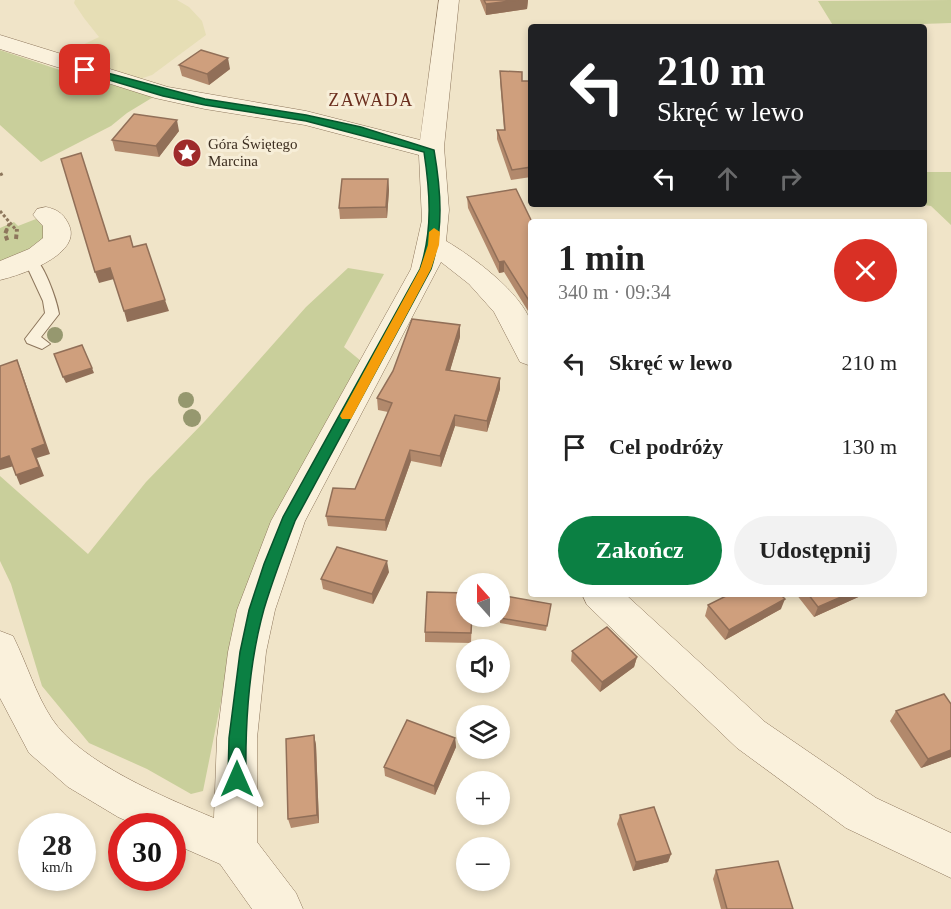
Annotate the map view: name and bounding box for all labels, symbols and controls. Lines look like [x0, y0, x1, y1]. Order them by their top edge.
pin [59, 44, 110, 95]
icon: left [558, 48, 636, 126]
text: 210 m [657, 48, 766, 94]
icon: arrive [68, 53, 101, 86]
district label: ZAWADA [328, 90, 414, 110]
text: Skręć w lewo [657, 97, 804, 127]
place label: Góra Świętego Marcina [208, 136, 298, 169]
place icon: Góra Świętego Marcina [171, 137, 203, 169]
icon: left [648, 162, 681, 195]
icon: ahead [711, 162, 744, 195]
icon: right [774, 162, 807, 195]
text: 1 min [558, 238, 645, 278]
button: close [834, 239, 897, 302]
text: 340 m · 09:34 [558, 281, 671, 303]
icon: left [558, 347, 591, 380]
text: Skręć w lewo [609, 350, 732, 375]
text: 210 m [841, 350, 897, 375]
icon: arrive [558, 431, 591, 464]
text: Cel podróży [609, 434, 723, 459]
text: 130 m [841, 434, 897, 459]
button: Zakończ [558, 516, 722, 585]
button: Udostępnij [734, 516, 897, 585]
north arrow [456, 573, 510, 627]
map controls [456, 573, 510, 891]
button: sound [456, 639, 510, 693]
button: layers [456, 705, 510, 759]
position arrow [205, 747, 269, 811]
button: + [456, 771, 510, 825]
speed limit sign: 30 [108, 813, 186, 891]
text: 28 [42, 828, 72, 861]
button: − [456, 837, 510, 891]
text: km/h [42, 859, 72, 875]

